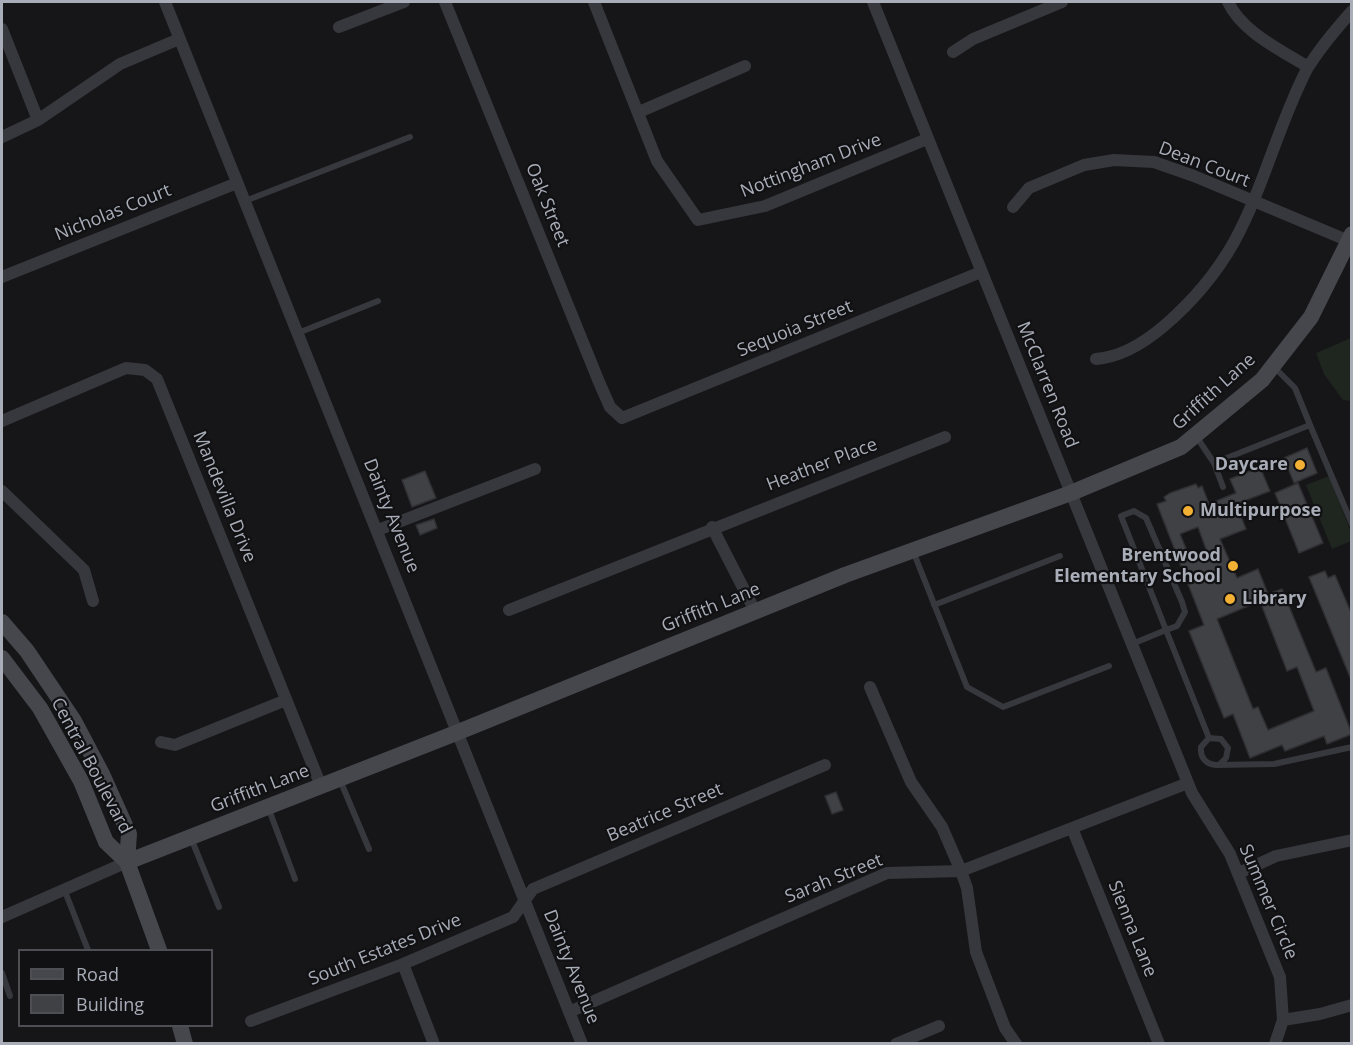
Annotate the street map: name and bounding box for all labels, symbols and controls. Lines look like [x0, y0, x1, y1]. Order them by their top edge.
street label: Nottingham Drive [738, 129, 884, 203]
street label: Dean Court [1155, 138, 1253, 192]
street label: Oak Street [520, 160, 574, 250]
street label: Nicholas Court [52, 180, 174, 246]
street label: Sequoia Street [734, 296, 856, 362]
street label: McClarren Road [1012, 319, 1082, 451]
street label: Griffith Lane [1168, 349, 1260, 435]
street label: Mandevilla Drive [188, 428, 260, 566]
street label: Heather Place [763, 434, 881, 496]
place label: Daycare [1215, 454, 1288, 476]
street label: Dainty Avenue [358, 456, 424, 576]
marker: Daycare [1293, 458, 1307, 472]
place label: Multipurpose [1200, 500, 1321, 522]
marker: Multipurpose [1181, 504, 1195, 518]
place label: Brentwood Elementary School [1054, 545, 1221, 588]
marker: Brentwood Elementary School [1226, 559, 1240, 573]
street label: Griffith Lane [659, 578, 763, 638]
place label: Library [1242, 588, 1307, 610]
marker: Library [1223, 592, 1237, 606]
street label: Central Boulevard [46, 694, 136, 838]
street label: Griffith Lane [207, 760, 313, 818]
street label: Beatrice Street [604, 779, 726, 847]
street label: Summer Circle [1234, 841, 1302, 963]
street label: Sarah Street [782, 850, 886, 908]
street label: Sienna Lane [1103, 878, 1161, 980]
street label: Dainty Avenue [538, 907, 604, 1027]
street label: South Estates Drive [306, 910, 464, 990]
legend [18, 949, 213, 1027]
text: Road [76, 962, 119, 986]
text: Building [76, 992, 144, 1016]

